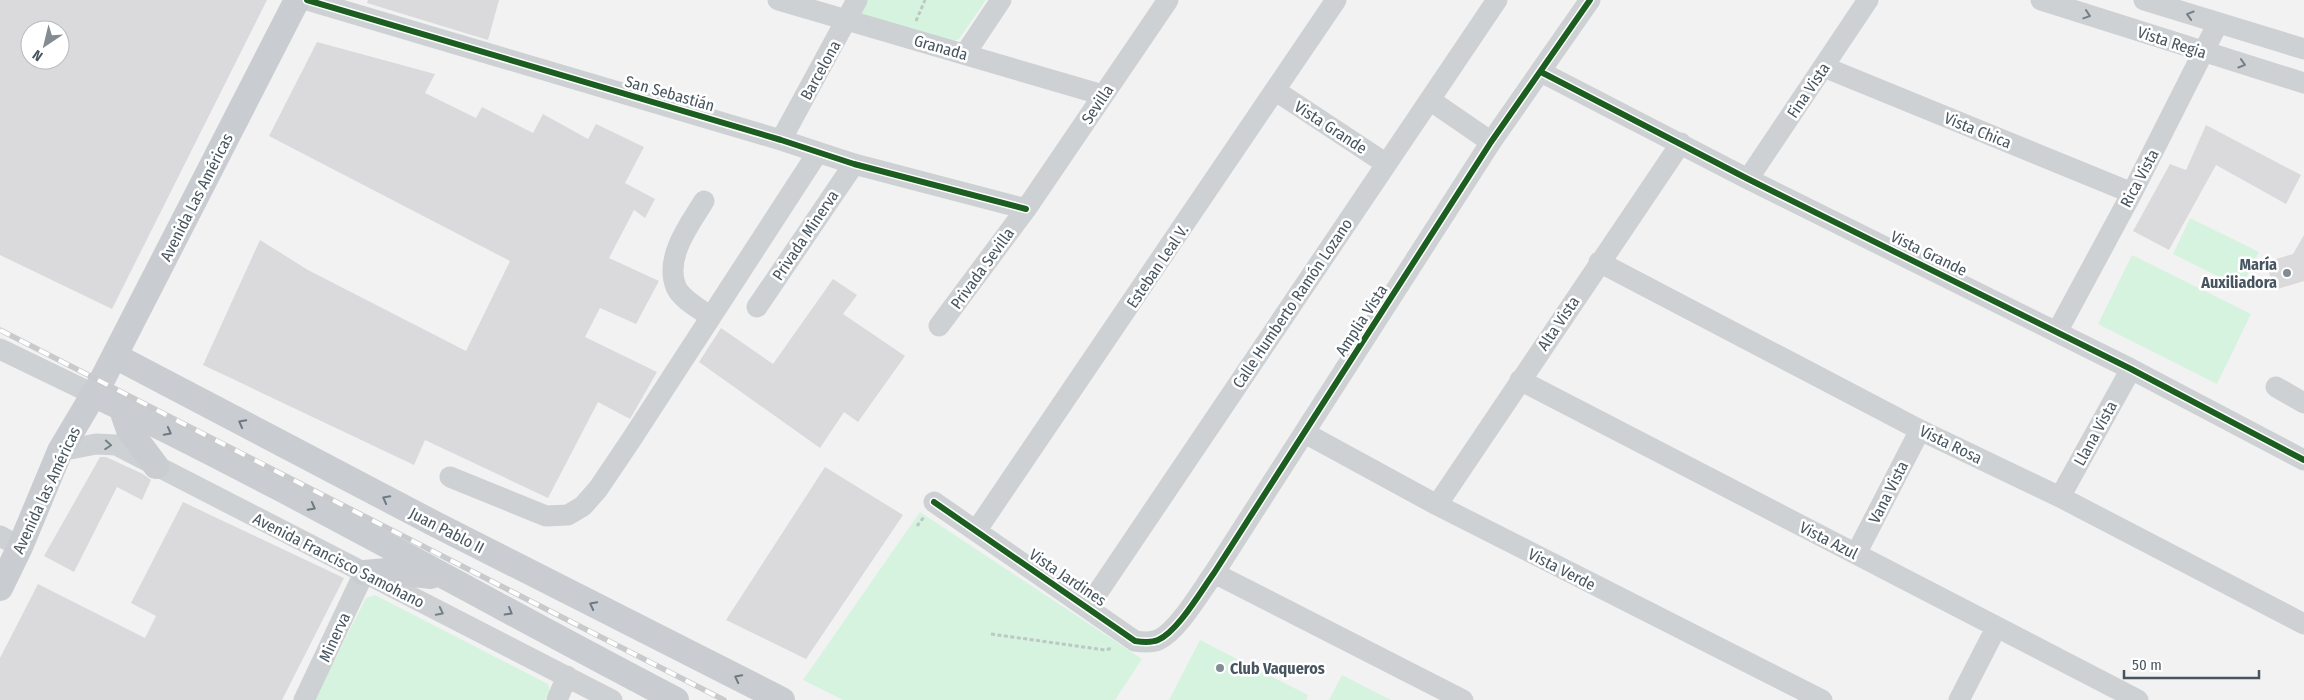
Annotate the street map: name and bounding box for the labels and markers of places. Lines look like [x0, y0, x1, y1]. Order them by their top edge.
place label: María Auxiliadora [2200, 255, 2277, 292]
marker: María Auxiliadora [2281, 267, 2293, 279]
place label: Club Vaqueros [1230, 659, 1325, 678]
marker: Club Vaqueros [1214, 662, 1226, 674]

